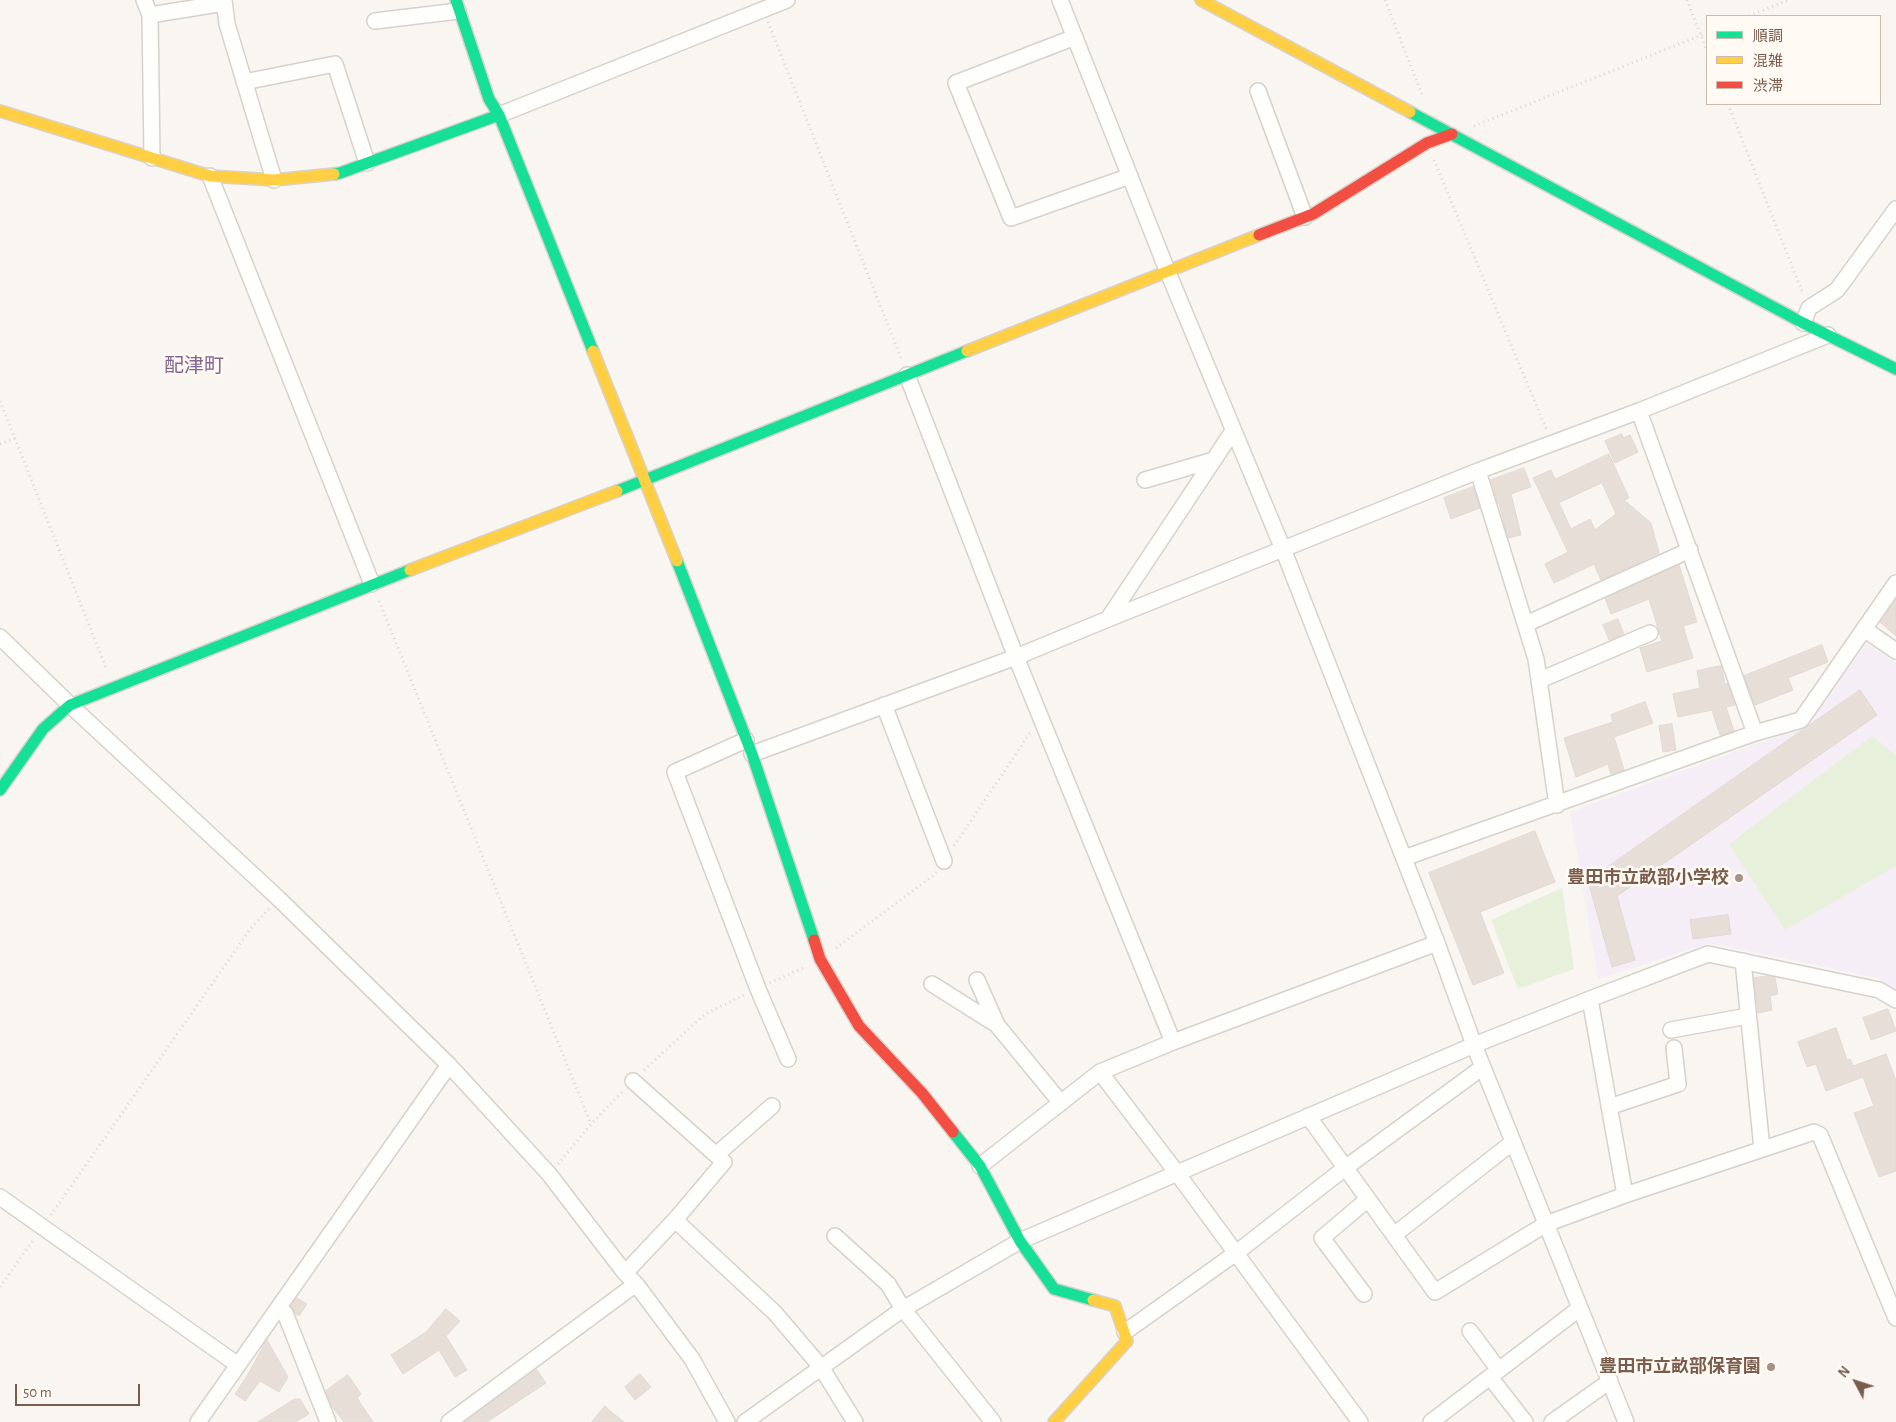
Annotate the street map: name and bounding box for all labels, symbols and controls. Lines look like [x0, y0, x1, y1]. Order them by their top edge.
legend [1706, 15, 1881, 105]
text: 順調 [1753, 29, 1783, 44]
text: 混雑 [1753, 54, 1783, 69]
text: 渋滞 [1753, 79, 1783, 94]
district label: 配津町 [164, 354, 224, 378]
place label: 豊田市立畝部小学校 [1567, 867, 1729, 889]
marker: 豊田市立畝部小学校 [1733, 872, 1745, 884]
place label: 豊田市立畝部保育園 [1599, 1356, 1761, 1378]
north arrow [1831, 1357, 1881, 1407]
marker: 豊田市立畝部保育園 [1765, 1361, 1777, 1373]
text: N [1836, 1364, 1853, 1381]
scale bar [18, 1374, 142, 1406]
text: 50 m [23, 1385, 52, 1400]

